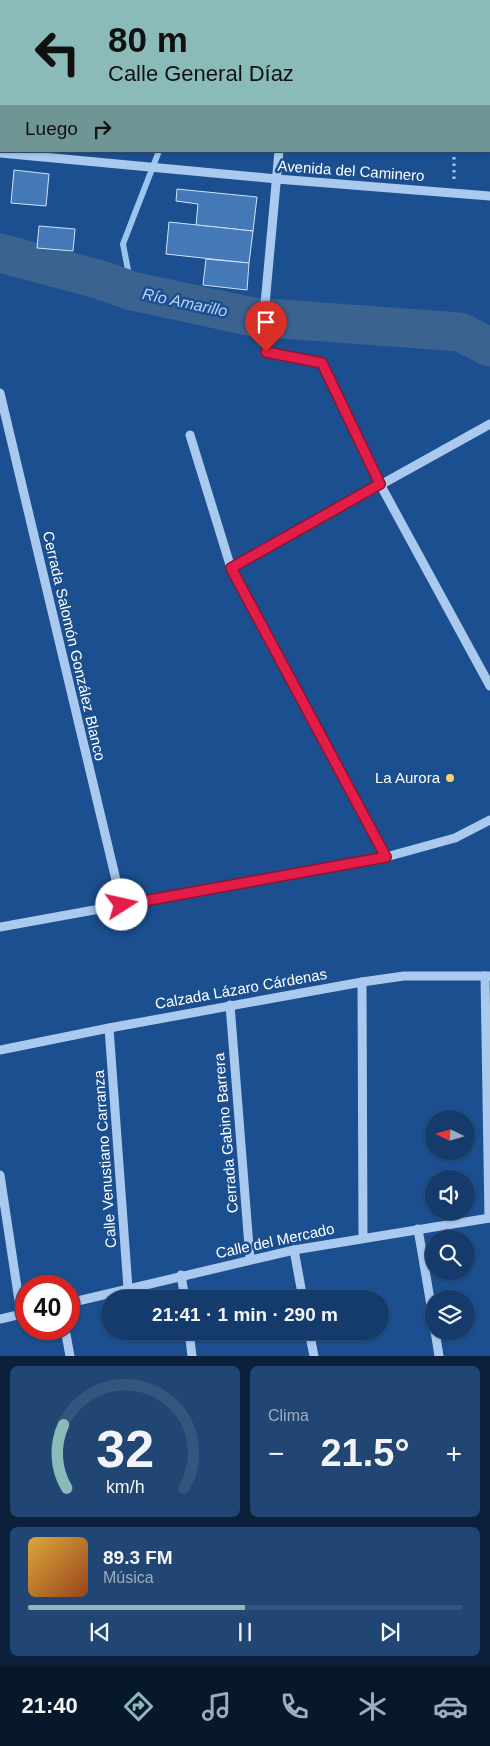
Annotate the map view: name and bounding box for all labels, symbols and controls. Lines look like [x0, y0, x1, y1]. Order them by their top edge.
icon: left [25, 20, 90, 85]
text: 80 m [108, 20, 188, 59]
text: Calle General Díaz [108, 61, 294, 86]
icon: right [88, 115, 116, 143]
text: Luego [25, 118, 78, 139]
street label: Avenida del Caminero [277, 157, 425, 184]
water label: Río Amarillo [141, 285, 229, 320]
pin [245, 301, 287, 352]
icon: arrive [252, 308, 280, 336]
street label: Cerrada Salomón González Blanco [40, 529, 109, 762]
place label: La Aurora [375, 769, 441, 786]
marker: La Aurora [444, 772, 456, 784]
position arrow [95, 878, 147, 930]
street label: Calzada Lázaro Cárdenas [154, 965, 328, 1012]
street label: Cerrada Gabino Barrera [210, 1052, 241, 1214]
street label: Calle Venustiano Carranza [90, 1069, 119, 1249]
north arrow [425, 1110, 475, 1160]
map controls [425, 1110, 475, 1340]
button: sound [425, 1170, 475, 1220]
street label: Calle del Mercado [214, 1220, 336, 1261]
button: search [425, 1230, 475, 1280]
speed limit sign: 40 [15, 1275, 80, 1340]
button: layers [425, 1290, 475, 1340]
text: 21:41 · 1 min · 290 m [152, 1304, 338, 1325]
text: Clima [268, 1407, 309, 1424]
text: 32 [96, 1420, 154, 1478]
text: 21.5° [320, 1432, 410, 1474]
text: − [268, 1438, 284, 1469]
text: + [446, 1438, 462, 1469]
text: km/h [106, 1477, 144, 1497]
text: 89.3 FM [103, 1547, 173, 1568]
text: Música [103, 1569, 154, 1586]
icon: previous [86, 1618, 114, 1646]
icon: pause [231, 1618, 259, 1646]
icon: next [376, 1618, 404, 1646]
icon: directions [121, 1689, 156, 1724]
icon: music [199, 1689, 234, 1724]
icon: phone [277, 1689, 312, 1724]
icon: climate [355, 1689, 390, 1724]
icon: car [433, 1689, 468, 1724]
text: 21:40 [22, 1693, 78, 1718]

